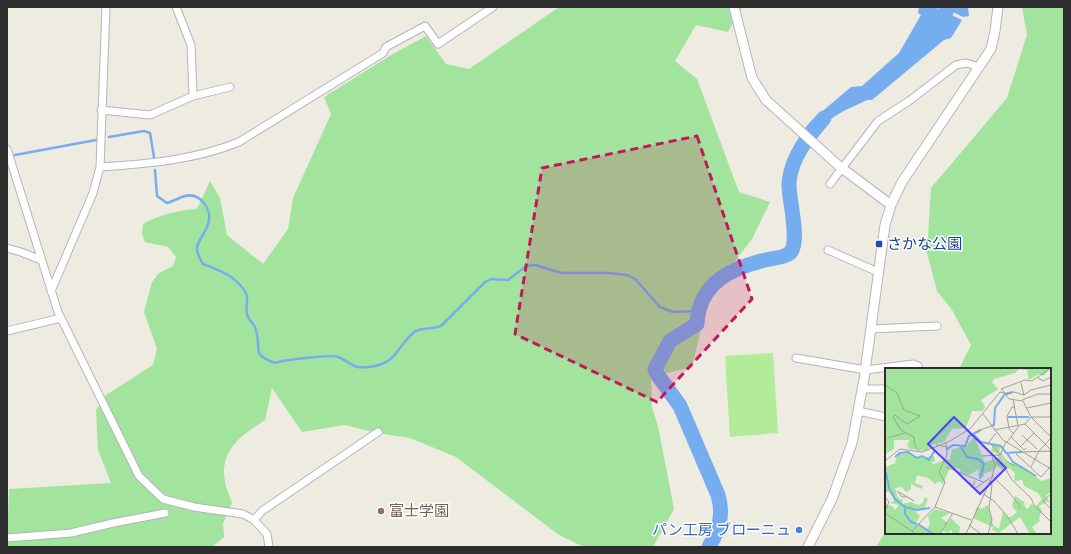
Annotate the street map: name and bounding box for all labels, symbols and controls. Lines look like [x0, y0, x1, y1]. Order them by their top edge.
place label: さかな公園 [887, 234, 962, 253]
marker: さかな公園 [874, 239, 884, 249]
inset map [885, 368, 1051, 534]
place label: 富士学園 [389, 501, 449, 520]
marker: 富士学園 [376, 506, 386, 516]
place label: パン工房 ブローニュ [652, 520, 791, 539]
marker: パン工房 ブローニュ [794, 525, 804, 535]

